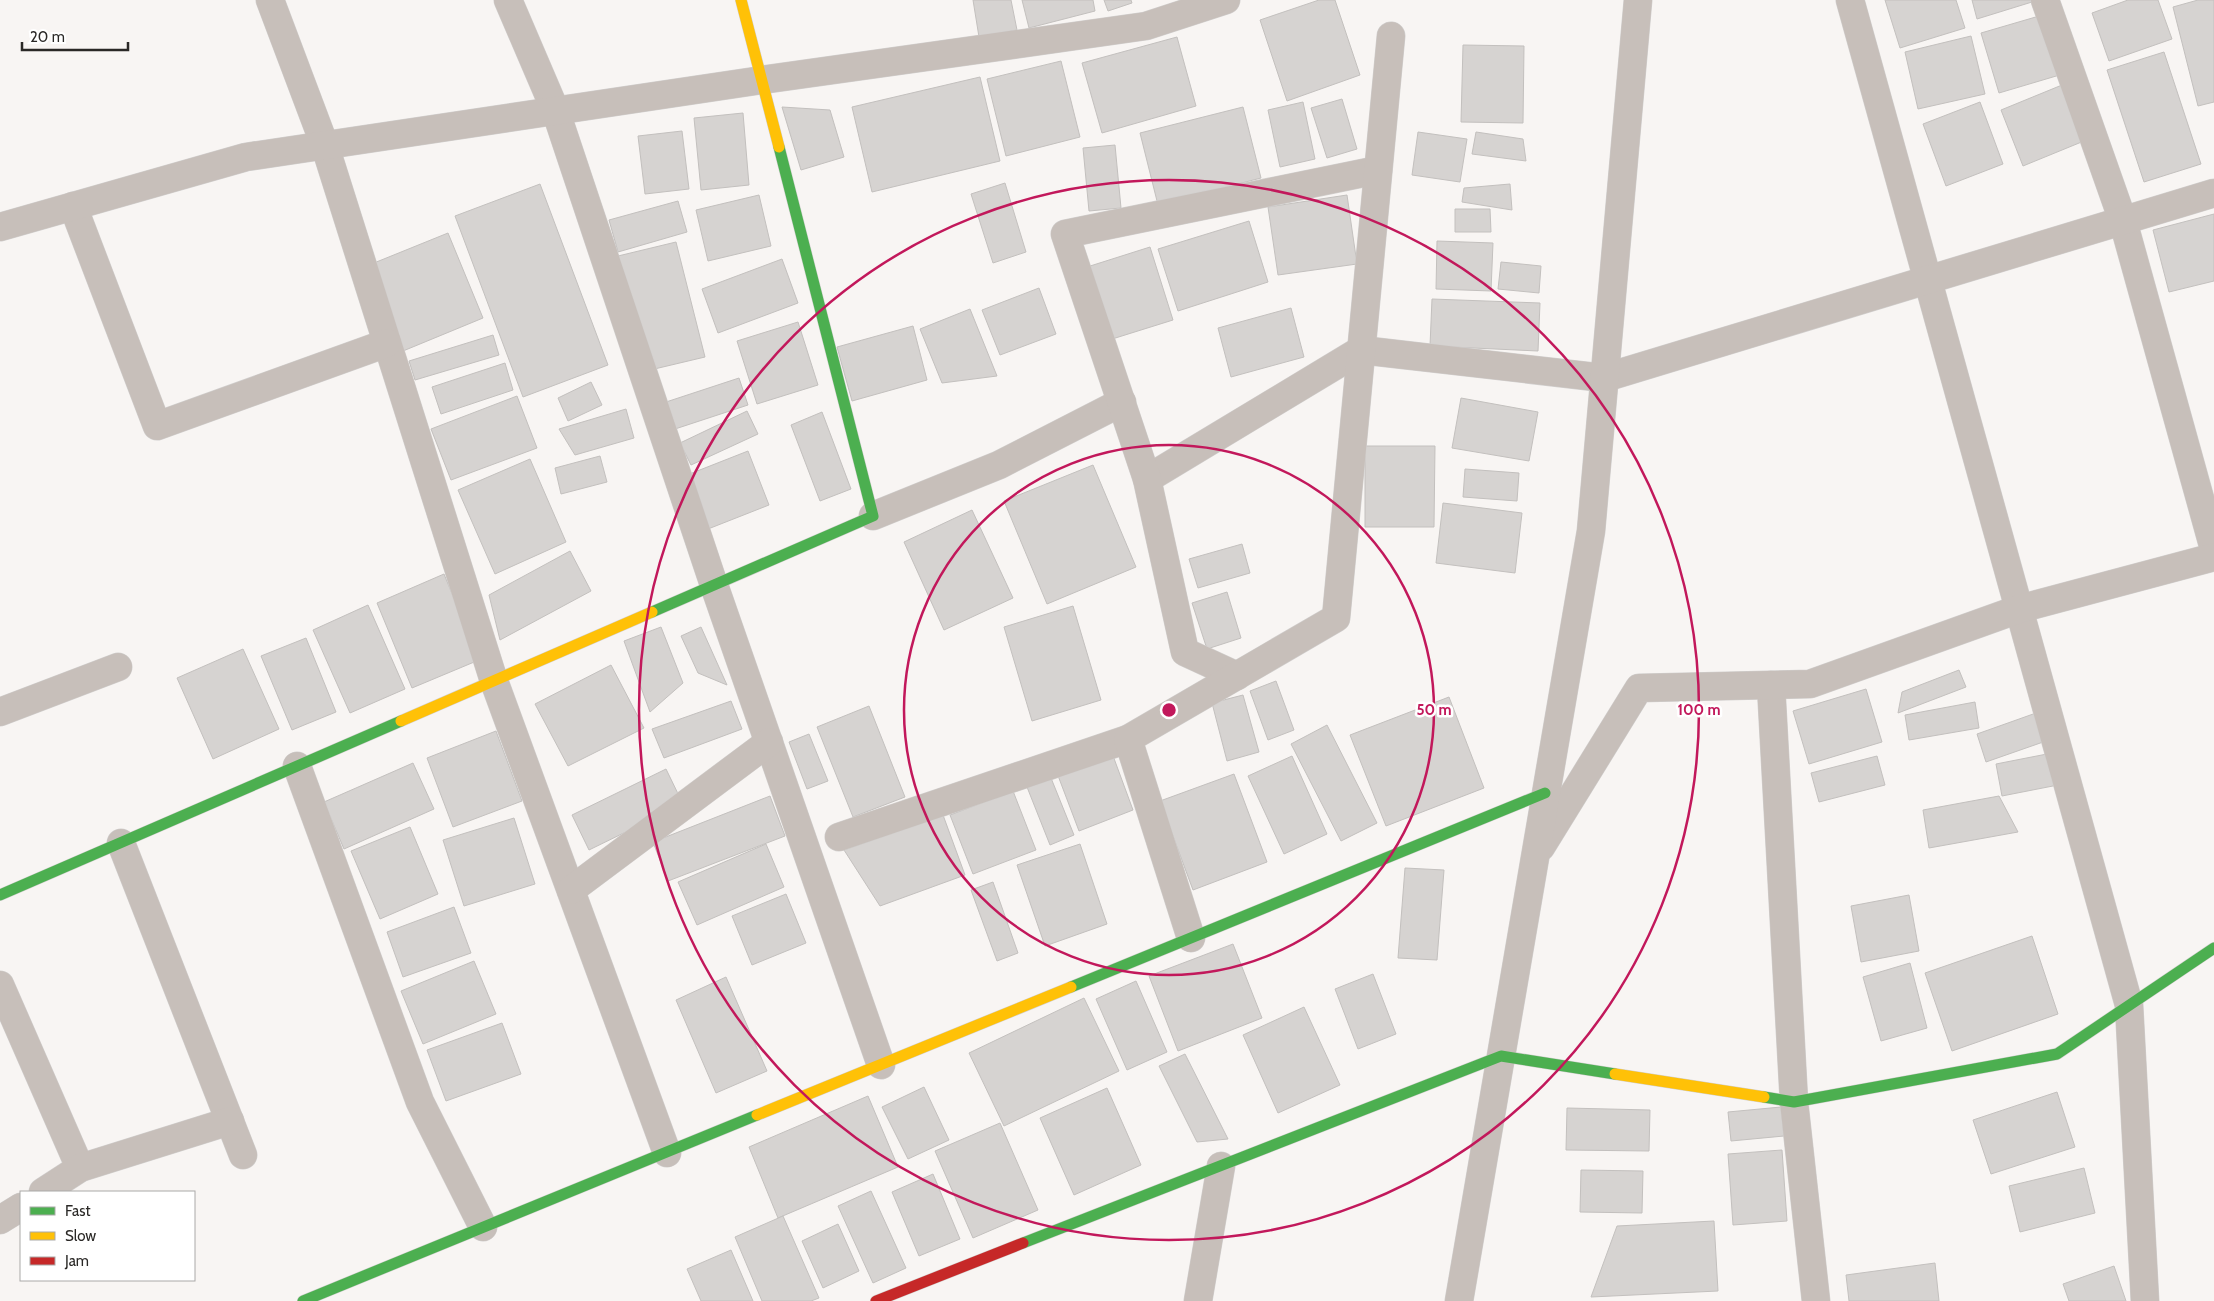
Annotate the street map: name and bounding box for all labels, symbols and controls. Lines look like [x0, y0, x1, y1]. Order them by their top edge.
scale bar [22, 20, 129, 52]
text: 20 m [30, 28, 65, 46]
centre of rings [1160, 701, 1178, 719]
text: 50 m [1416, 701, 1452, 719]
text: 100 m [1677, 701, 1721, 719]
legend [20, 1191, 195, 1281]
text: Fast [65, 1202, 90, 1220]
text: Slow [65, 1227, 96, 1245]
text: Jam [64, 1252, 89, 1270]

